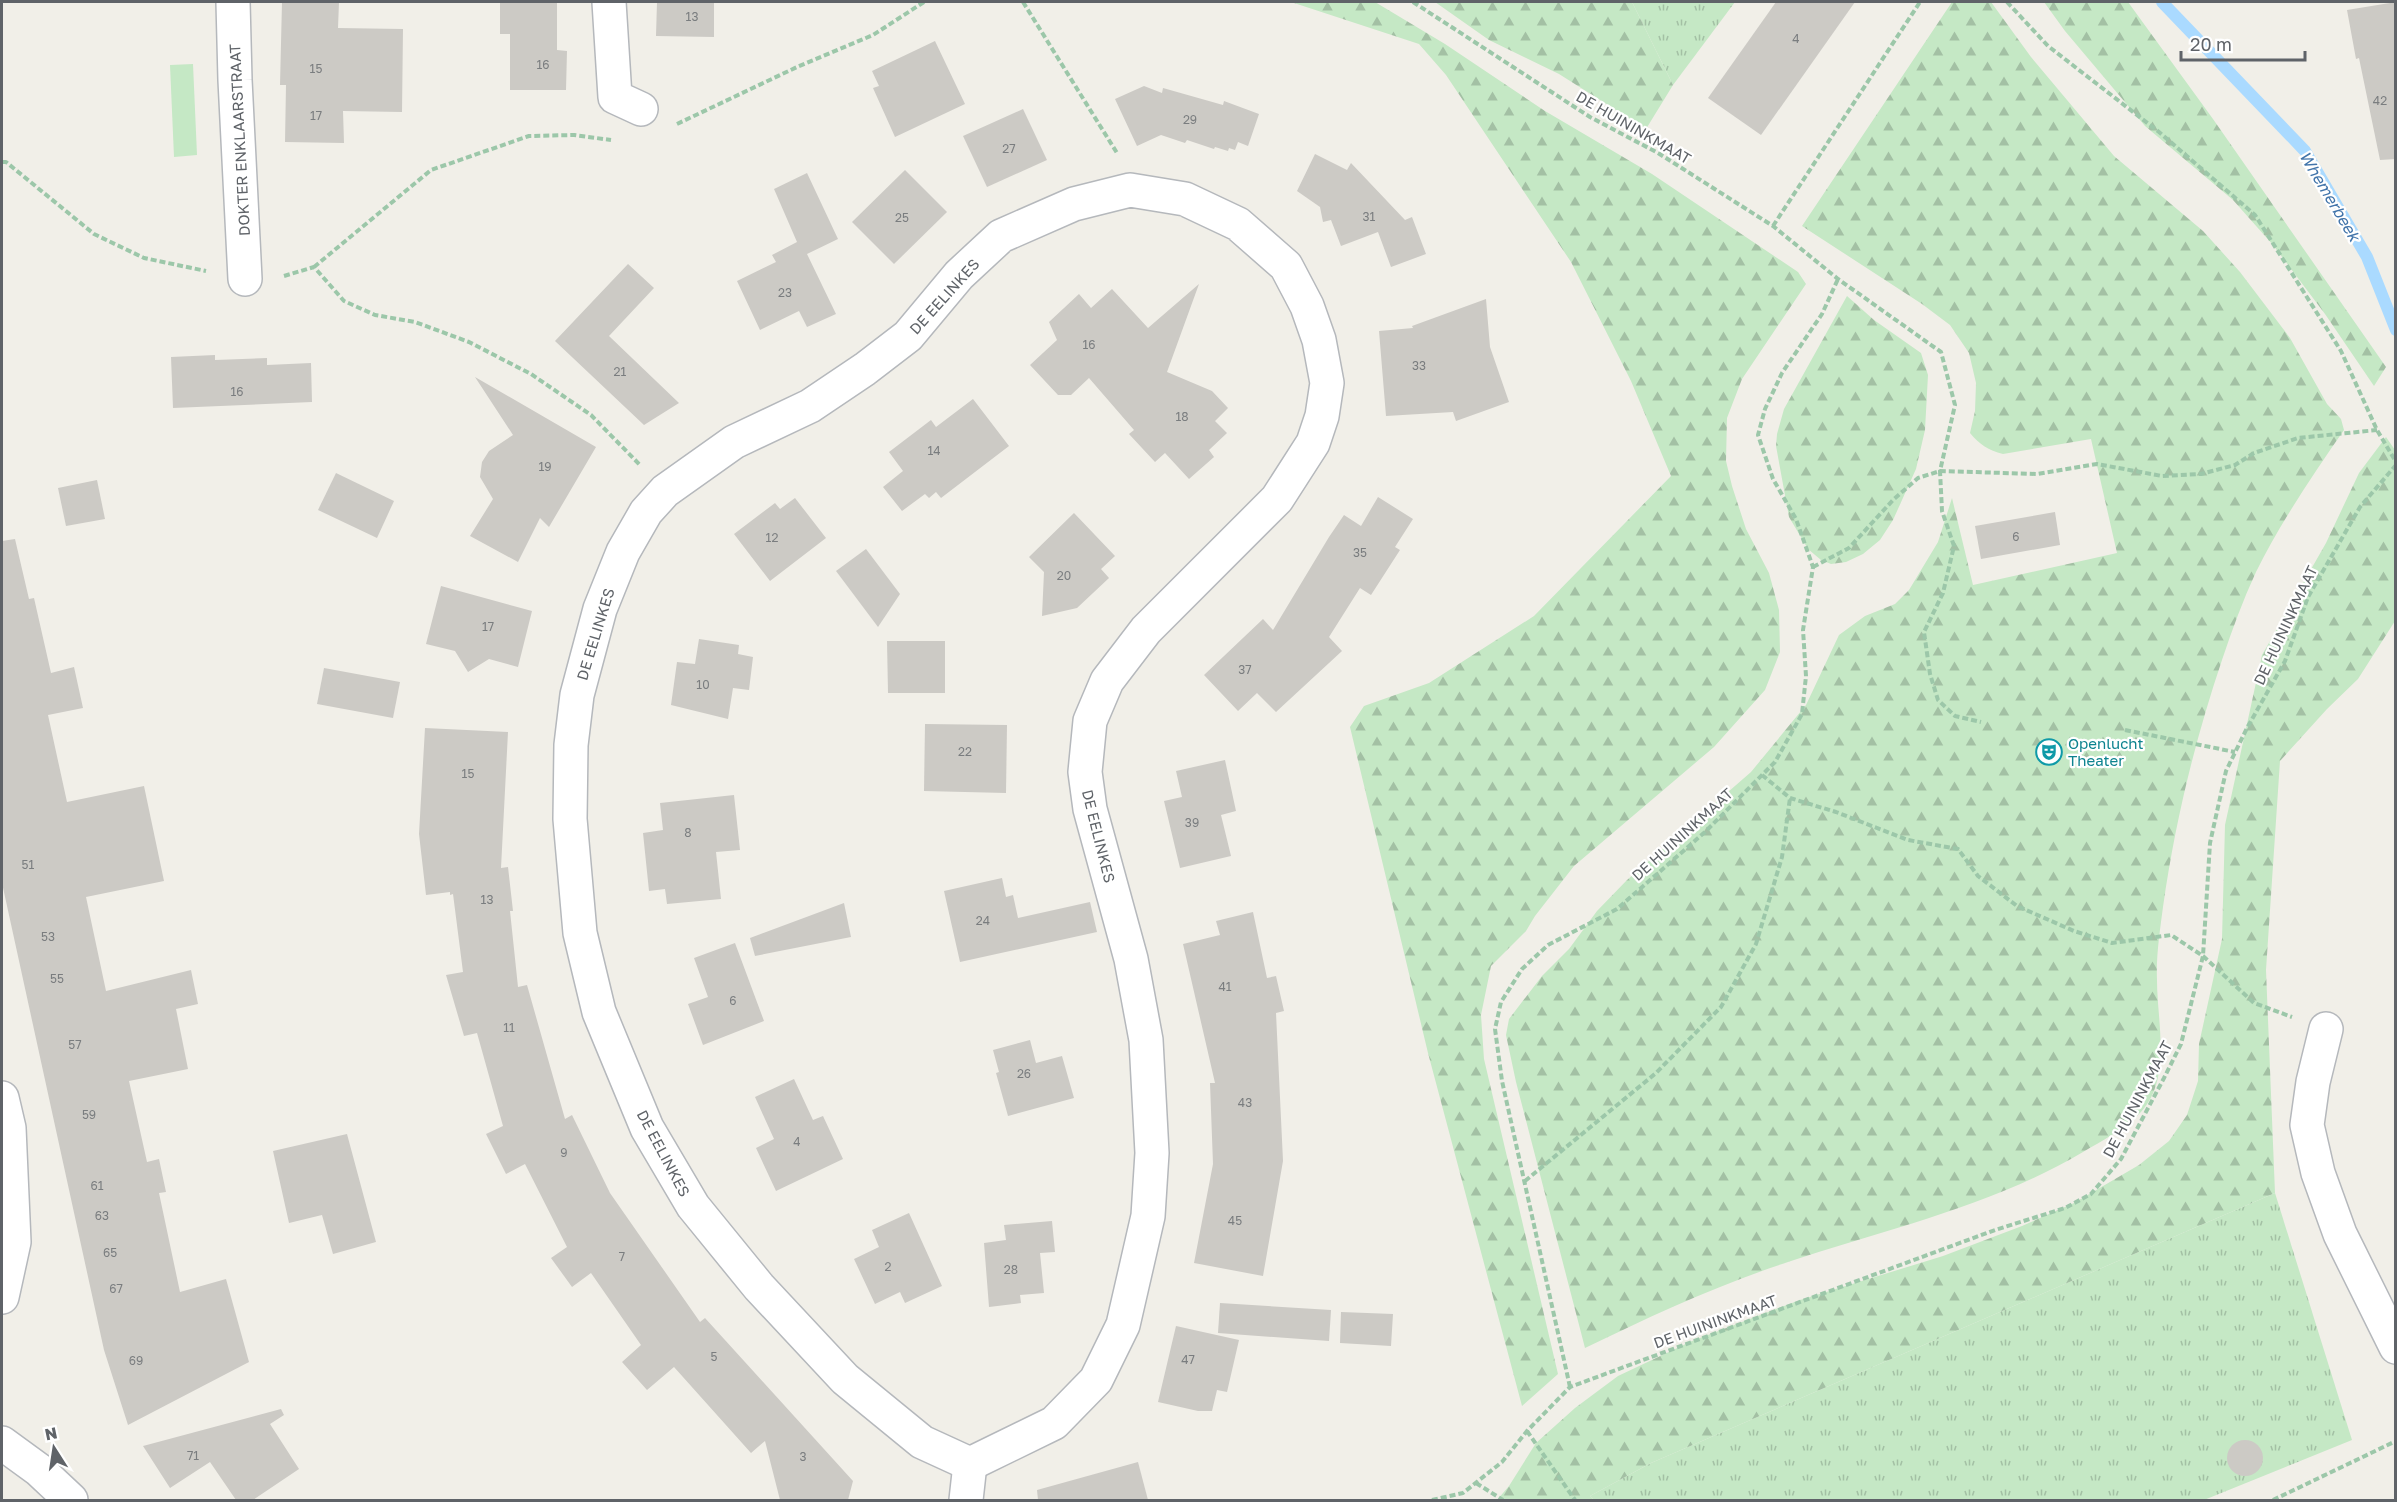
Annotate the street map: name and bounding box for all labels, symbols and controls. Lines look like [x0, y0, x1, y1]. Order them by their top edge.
house number: 13 [686, 9, 698, 24]
scale bar [2181, 24, 2306, 62]
house number: 4 [1792, 31, 1800, 46]
text: 20 m [2190, 33, 2232, 55]
street label: DOKTER ENKLAARSTRAAT [225, 44, 253, 236]
house number: 16 [536, 57, 550, 72]
house number: 15 [310, 61, 322, 76]
street label: DE HUININKMAAT [1573, 87, 1695, 167]
house number: 42 [2373, 93, 2387, 108]
house number: 17 [310, 108, 322, 123]
house number: 29 [1183, 112, 1197, 127]
house number: 27 [1002, 141, 1016, 156]
water label: Whemerbeek [2295, 147, 2366, 246]
house number: 31 [1363, 209, 1376, 224]
house number: 25 [895, 210, 909, 225]
street label: DE EELINKES [905, 255, 983, 337]
house number: 23 [778, 285, 792, 300]
house number: 16 [1082, 337, 1096, 352]
house number: 33 [1412, 358, 1426, 373]
house number: 21 [614, 364, 627, 379]
house number: 16 [230, 384, 244, 399]
house number: 18 [1175, 409, 1189, 424]
house number: 14 [927, 443, 941, 458]
house number: 19 [538, 459, 552, 474]
house number: 6 [2012, 529, 2020, 544]
house number: 12 [766, 530, 778, 545]
house number: 35 [1353, 545, 1367, 560]
street label: DE HUININKMAAT [2249, 562, 2321, 688]
house number: 20 [1057, 568, 1071, 583]
street label: DE EELINKES [572, 586, 618, 682]
house number: 17 [482, 619, 494, 634]
house number: 37 [1238, 662, 1252, 677]
house number: 10 [696, 677, 710, 692]
place label: Openlucht Theater [2068, 734, 2143, 769]
theatre icon: Openlucht Theater [2034, 737, 2064, 767]
house number: 22 [958, 744, 972, 759]
house number: 15 [462, 766, 474, 781]
street label: DE HUININKMAAT [1628, 784, 1736, 884]
street label: DE EELINKES [1079, 788, 1119, 884]
house number: 39 [1185, 815, 1199, 830]
house number: 8 [684, 825, 692, 840]
house number: 51 [22, 857, 35, 872]
house number: 13 [481, 892, 493, 907]
house number: 24 [976, 913, 990, 928]
house number: 53 [41, 929, 55, 944]
house number: 55 [50, 971, 64, 986]
house number: 41 [1218, 979, 1232, 994]
house number: 6 [729, 993, 737, 1008]
house number: 11 [503, 1020, 515, 1035]
house number: 57 [68, 1037, 82, 1052]
street label: DE HUININKMAAT [2099, 1038, 2175, 1160]
house number: 26 [1017, 1066, 1031, 1081]
house number: 43 [1238, 1095, 1252, 1110]
house number: 59 [82, 1107, 96, 1122]
street label: DE EELINKES [634, 1107, 694, 1199]
house number: 4 [793, 1134, 801, 1149]
house number: 9 [560, 1145, 568, 1160]
house number: 61 [90, 1178, 104, 1193]
house number: 63 [95, 1208, 109, 1223]
house number: 45 [1228, 1213, 1242, 1228]
house number: 65 [103, 1245, 117, 1260]
house number: 7 [619, 1249, 625, 1264]
house number: 2 [885, 1259, 892, 1274]
house number: 28 [1004, 1262, 1018, 1277]
house number: 67 [109, 1281, 123, 1296]
street label: DE HUININKMAAT [1651, 1290, 1779, 1352]
house number: 5 [711, 1349, 718, 1364]
house number: 47 [1181, 1352, 1195, 1367]
house number: 69 [129, 1353, 143, 1368]
north arrow [24, 1418, 84, 1478]
text: N [43, 1422, 59, 1444]
house number: 71 [187, 1448, 199, 1463]
house number: 3 [799, 1449, 807, 1464]

